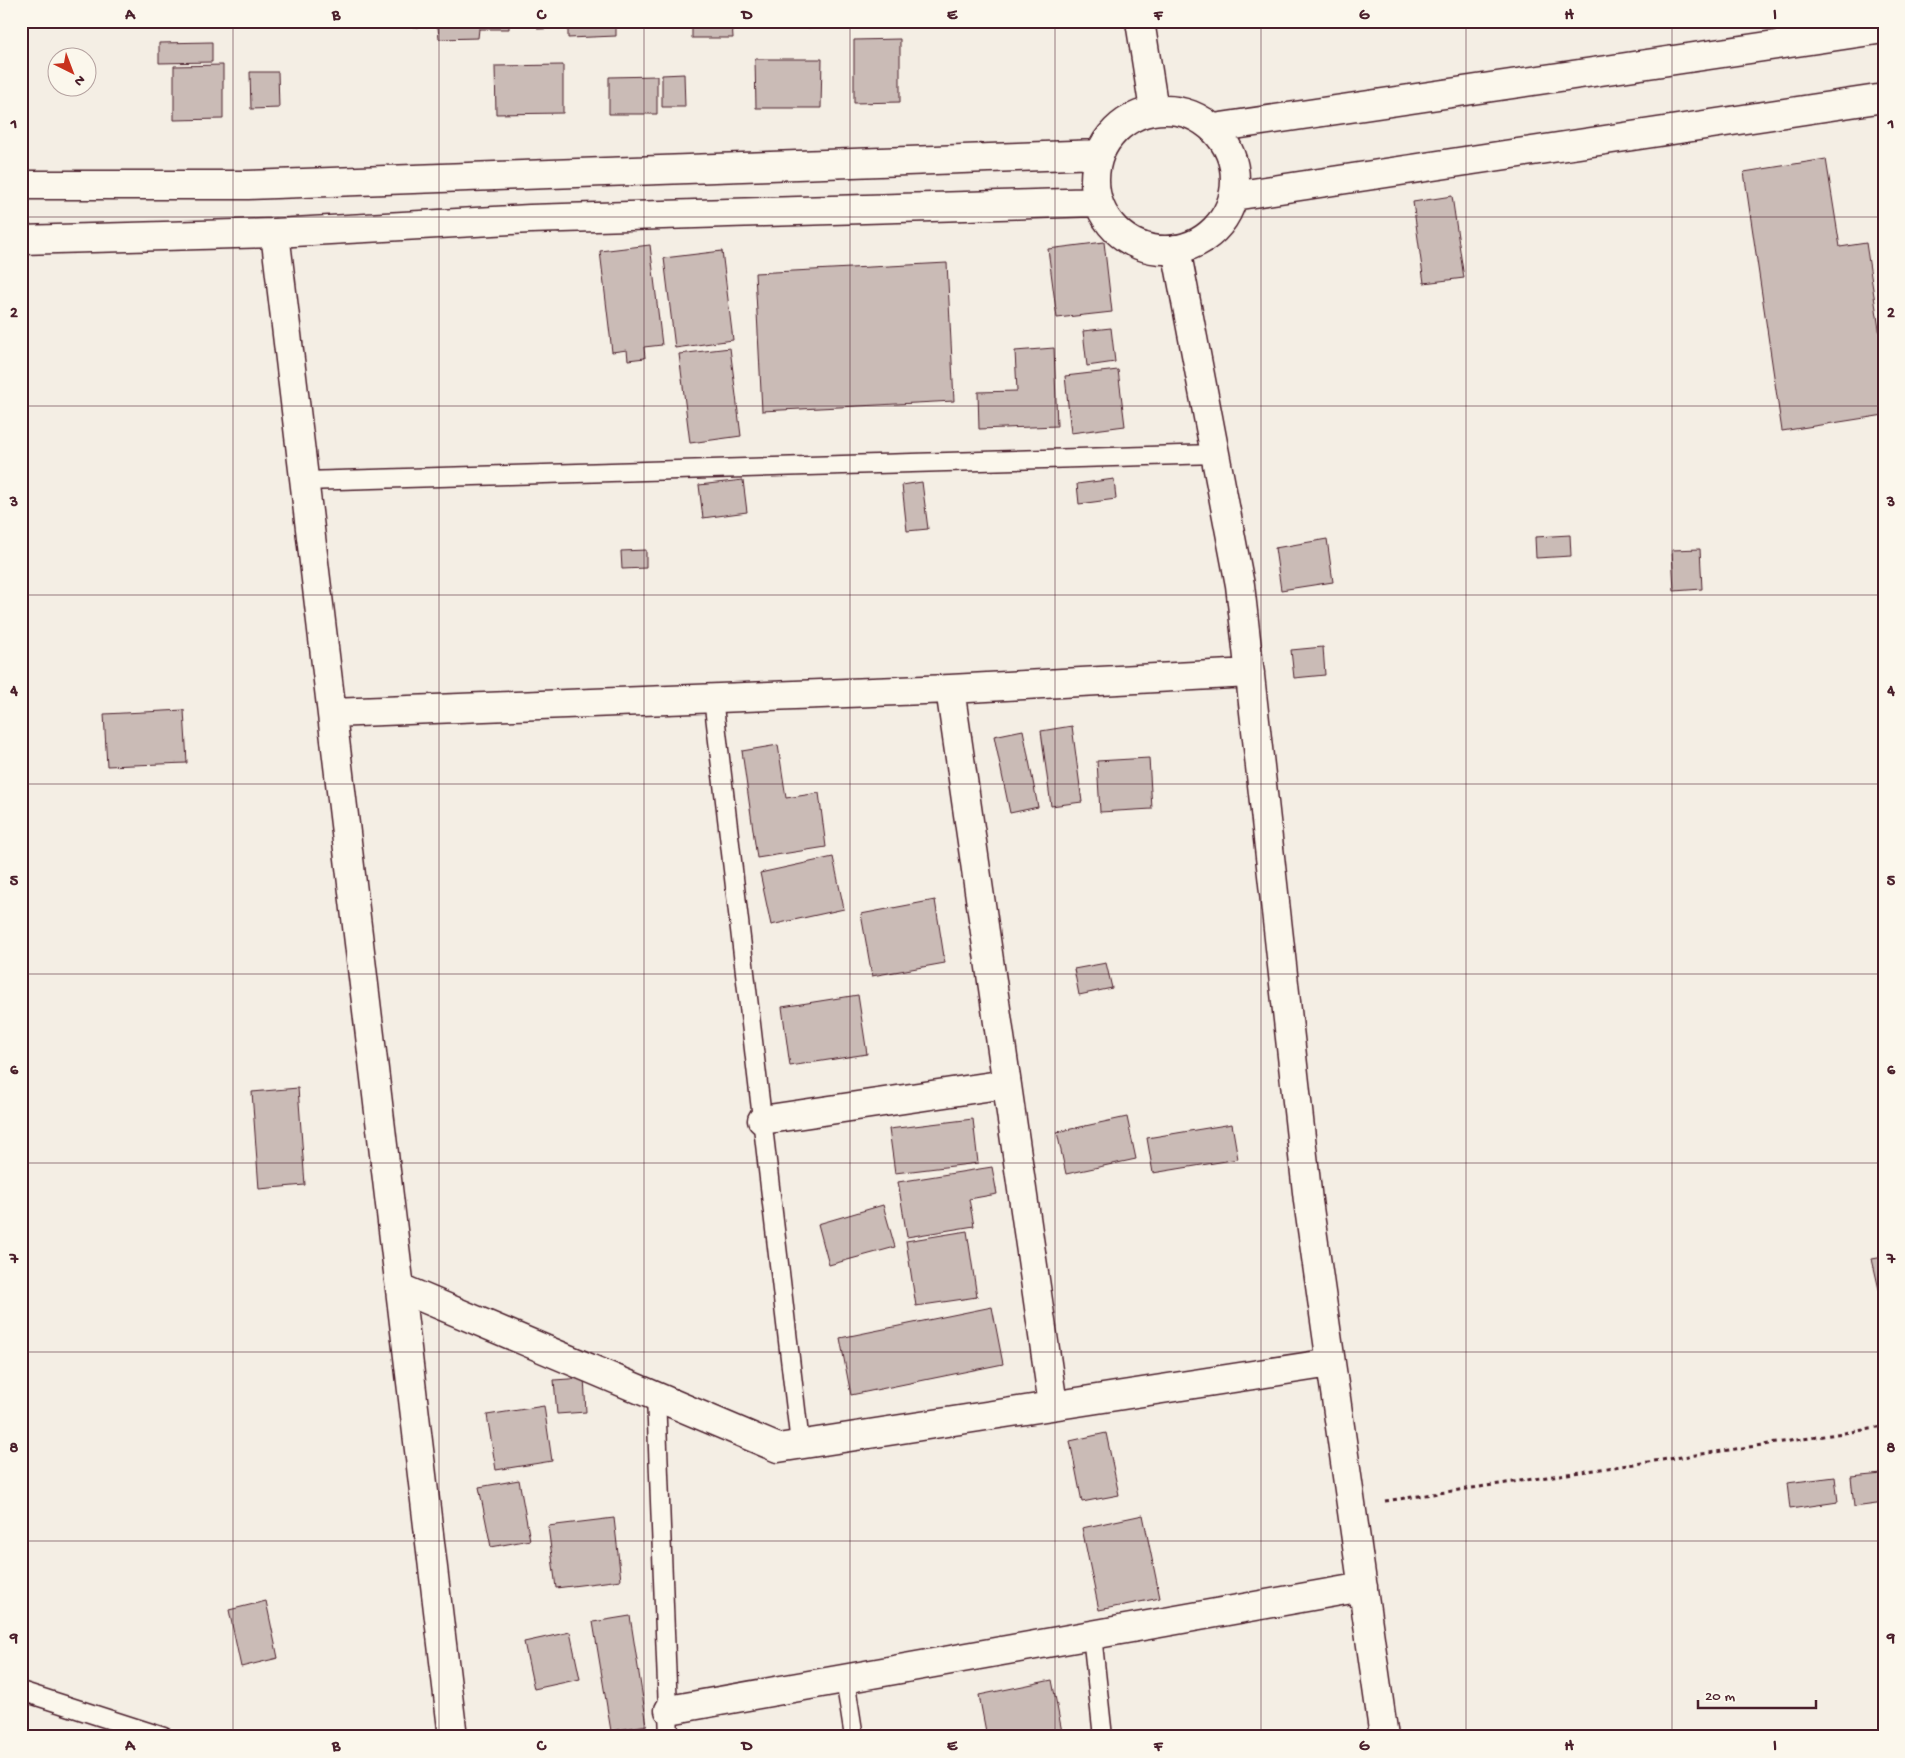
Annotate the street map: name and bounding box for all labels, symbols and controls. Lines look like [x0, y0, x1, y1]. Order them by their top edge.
text: A [124, 7, 136, 26]
text: B [331, 7, 341, 26]
text: C [536, 7, 547, 26]
text: D [740, 7, 753, 26]
text: E [947, 7, 958, 26]
text: F [1153, 7, 1164, 26]
text: G [1359, 7, 1370, 26]
text: H [1564, 7, 1574, 26]
text: I [1773, 7, 1777, 26]
north arrow [48, 48, 98, 98]
text: N [70, 70, 88, 89]
text: 1 [10, 116, 17, 135]
text: 1 [1887, 116, 1894, 135]
text: 2 [10, 305, 18, 324]
text: 2 [1887, 305, 1895, 324]
text: 3 [9, 494, 18, 513]
text: 3 [1886, 494, 1895, 513]
text: 4 [9, 683, 18, 702]
text: 4 [1886, 683, 1895, 702]
text: 5 [10, 873, 19, 892]
text: 5 [1887, 873, 1896, 892]
text: 6 [10, 1062, 19, 1081]
text: 6 [1887, 1062, 1896, 1081]
text: 7 [9, 1251, 19, 1270]
text: 7 [1886, 1251, 1896, 1270]
text: 8 [10, 1440, 19, 1459]
text: 8 [1887, 1440, 1896, 1459]
text: 9 [9, 1630, 18, 1649]
text: 9 [1886, 1630, 1895, 1649]
scale bar [1698, 1678, 1815, 1710]
text: 20 m [1705, 1688, 1735, 1706]
text: A [124, 1738, 136, 1757]
text: B [331, 1738, 341, 1757]
text: C [536, 1738, 547, 1757]
text: D [740, 1738, 753, 1757]
text: E [947, 1738, 958, 1757]
text: F [1153, 1738, 1164, 1757]
text: G [1359, 1738, 1370, 1757]
text: H [1564, 1738, 1574, 1757]
text: I [1773, 1738, 1777, 1757]

